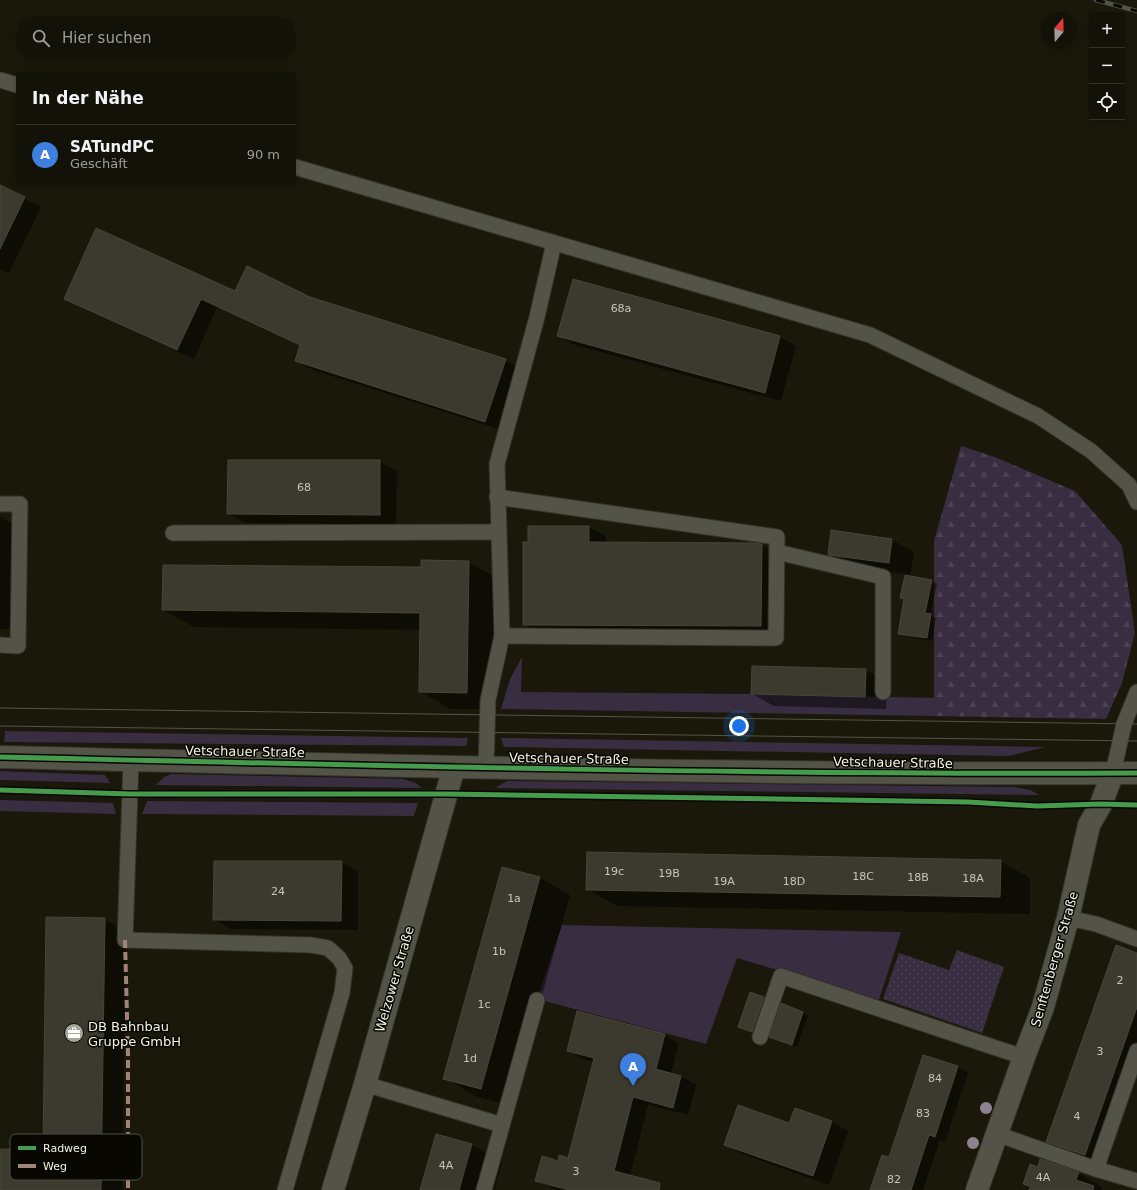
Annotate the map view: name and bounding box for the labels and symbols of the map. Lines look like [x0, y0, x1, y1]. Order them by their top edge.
north arrow [1041, 12, 1077, 48]
house number: 68a [611, 302, 631, 315]
house number: 68 [297, 481, 311, 494]
your location [729, 716, 749, 736]
street label: Vetschauer Straße [185, 743, 305, 760]
street label: Vetschauer Straße [509, 750, 629, 767]
street label: Vetschauer Straße [833, 754, 953, 771]
house number: 19c [604, 865, 624, 878]
house number: 19B [658, 867, 680, 880]
house number: 18C [852, 870, 874, 883]
house number: 18B [907, 871, 929, 884]
house number: 18A [962, 872, 984, 885]
house number: 19A [713, 875, 735, 888]
house number: 18D [783, 875, 805, 888]
house number: 24 [271, 885, 285, 898]
street label: Senftenberger Straße [1028, 890, 1081, 1029]
house number: 1a [507, 892, 521, 905]
street label: Welzower Straße [372, 924, 417, 1034]
house number: 1b [492, 945, 506, 958]
house number: 2 [1117, 974, 1124, 987]
house number: 1c [477, 998, 491, 1011]
place label: DB Bahnbau Gruppe GmbH [88, 1019, 181, 1049]
office icon: DB Bahnbau Gruppe GmbH [63, 1022, 85, 1044]
house number: 3 [1097, 1045, 1104, 1058]
house number: 1d [463, 1052, 477, 1065]
pin: A [620, 1053, 646, 1086]
house number: 84 [928, 1072, 942, 1085]
house number: 83 [916, 1107, 930, 1120]
house number: 4 [1074, 1110, 1081, 1123]
legend [10, 1134, 142, 1180]
text: Radweg [43, 1142, 87, 1155]
house number: 4A [439, 1159, 454, 1172]
text: Weg [43, 1160, 67, 1173]
house number: 3 [573, 1165, 580, 1178]
house number: 4A [1036, 1171, 1051, 1184]
house number: 82 [887, 1173, 901, 1186]

